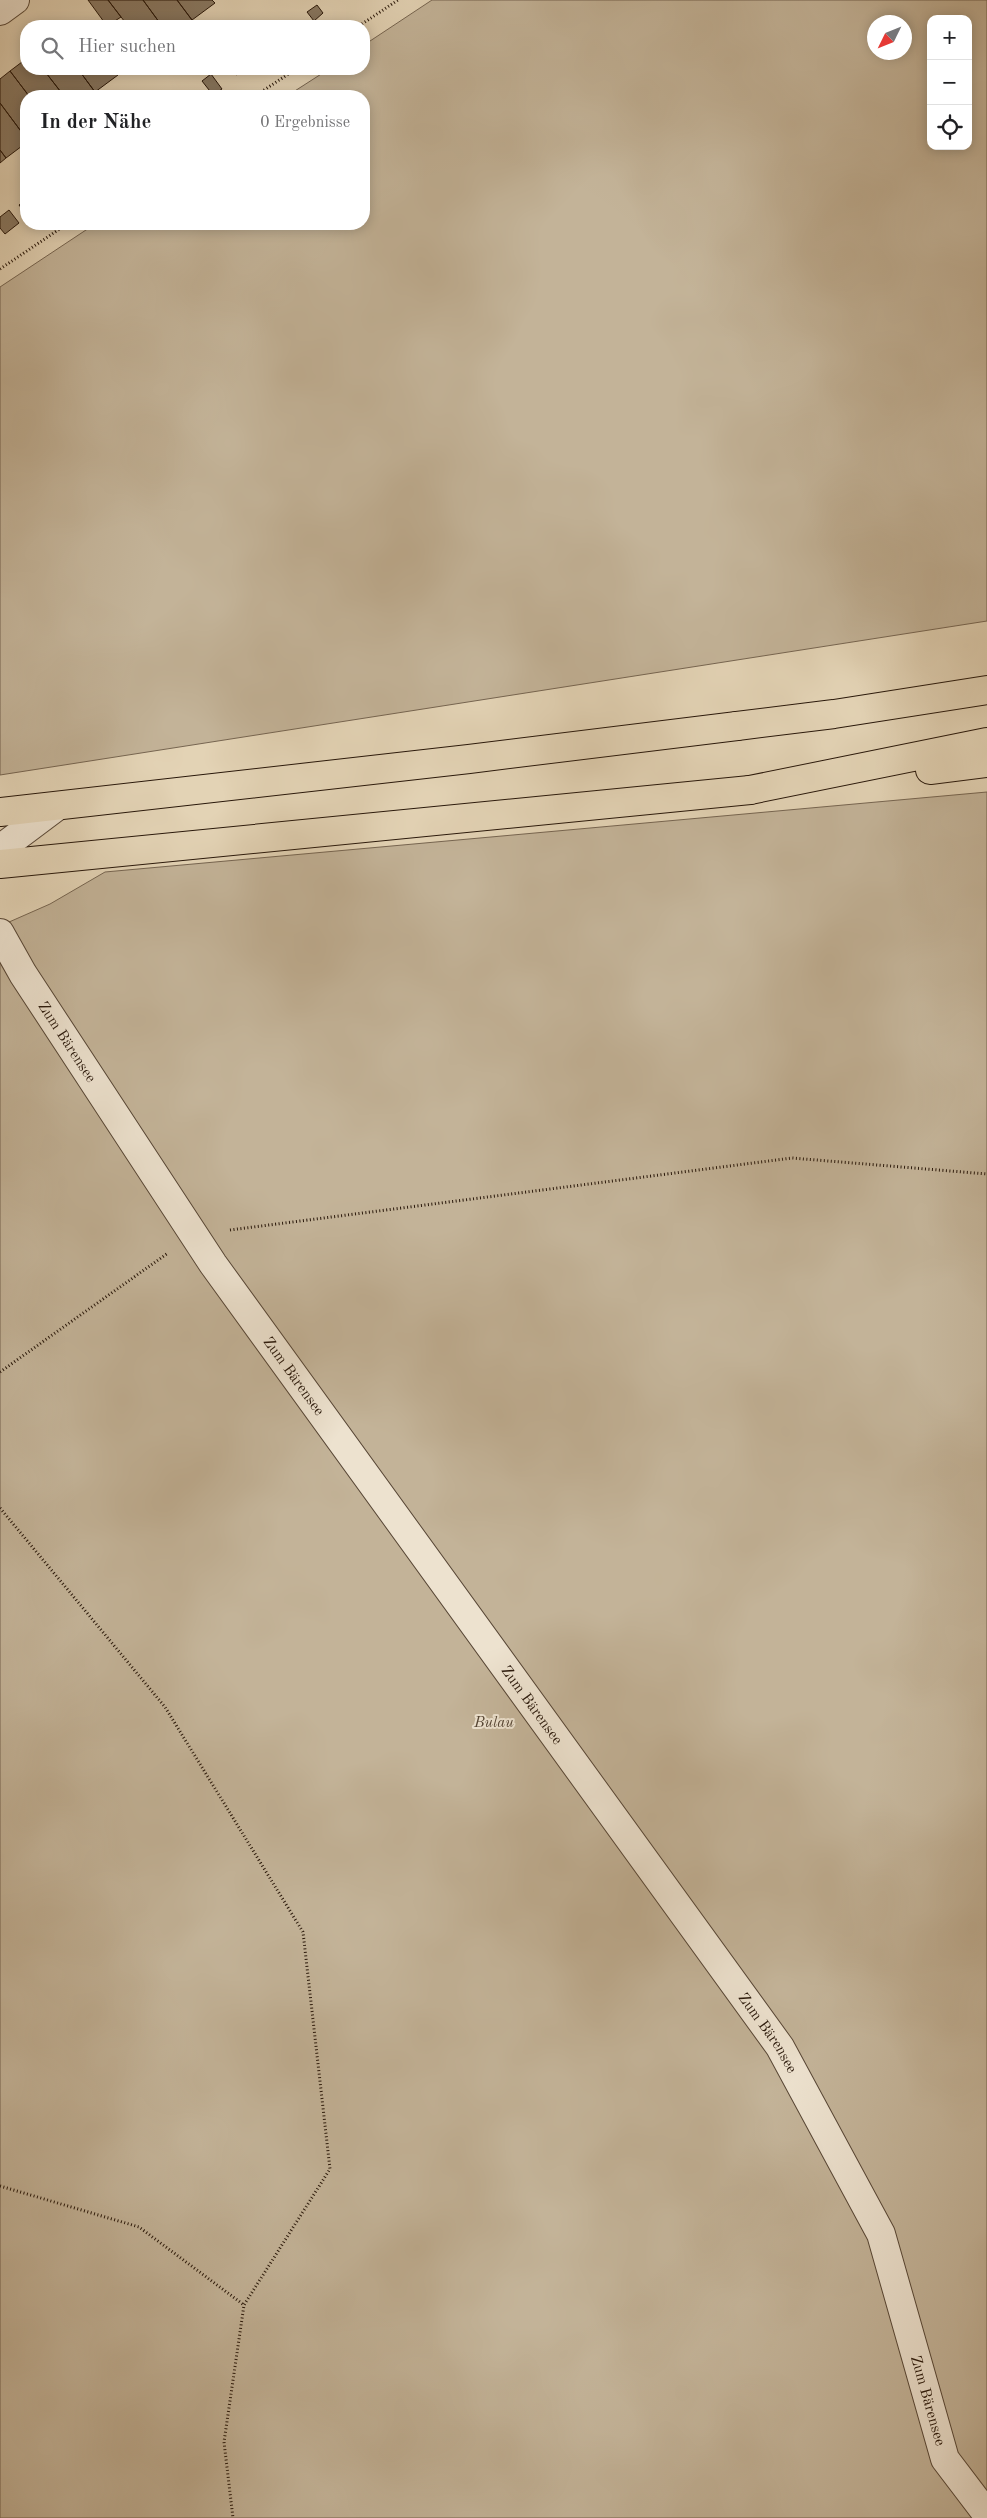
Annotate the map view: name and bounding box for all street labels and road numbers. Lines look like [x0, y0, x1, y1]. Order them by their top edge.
street label: Zum Bärensee [34, 999, 98, 1086]
street label: Zum Bärensee [259, 1335, 326, 1419]
street label: Zum Bärensee [498, 1664, 564, 1748]
street label: Zum Bärensee [735, 1991, 799, 2076]
street label: Zum Bärensee [907, 2354, 947, 2448]

